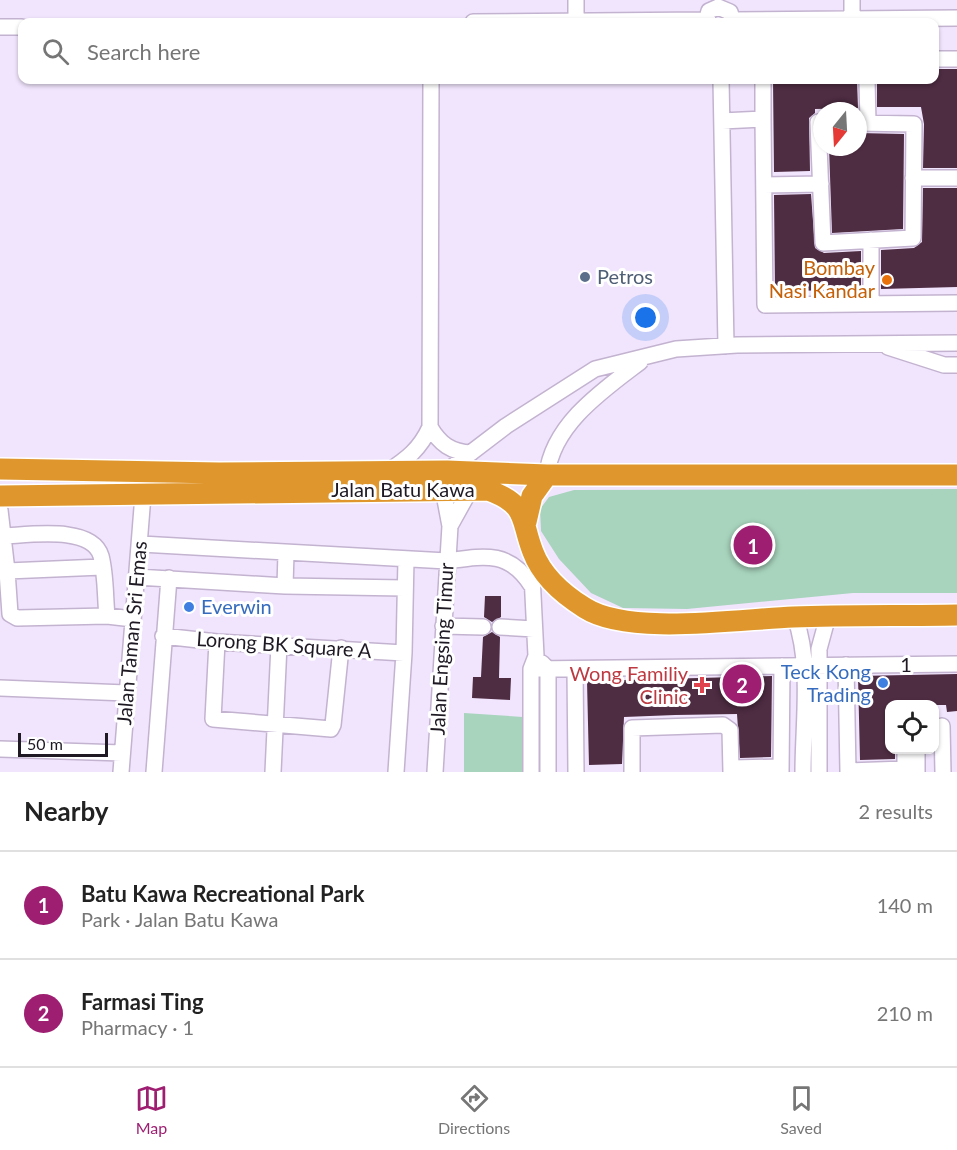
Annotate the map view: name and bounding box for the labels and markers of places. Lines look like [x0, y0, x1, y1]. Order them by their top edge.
place label: Bombay Nasi Kandar [769, 255, 876, 302]
place label: Petros [597, 264, 653, 288]
marker: Petros [578, 270, 592, 284]
marker: Bombay Nasi Kandar [880, 273, 894, 287]
pin: 1 [734, 522, 772, 568]
place label: Everwin [201, 594, 272, 618]
marker: Everwin [182, 600, 196, 614]
place label: Teck Kong Trading [781, 659, 871, 706]
place label: Wong Familiy Clinic [569, 661, 689, 708]
pin: 2 [722, 662, 762, 706]
marker: Wong Familiy Clinic [693, 676, 711, 694]
marker: Teck Kong Trading [876, 676, 890, 690]

